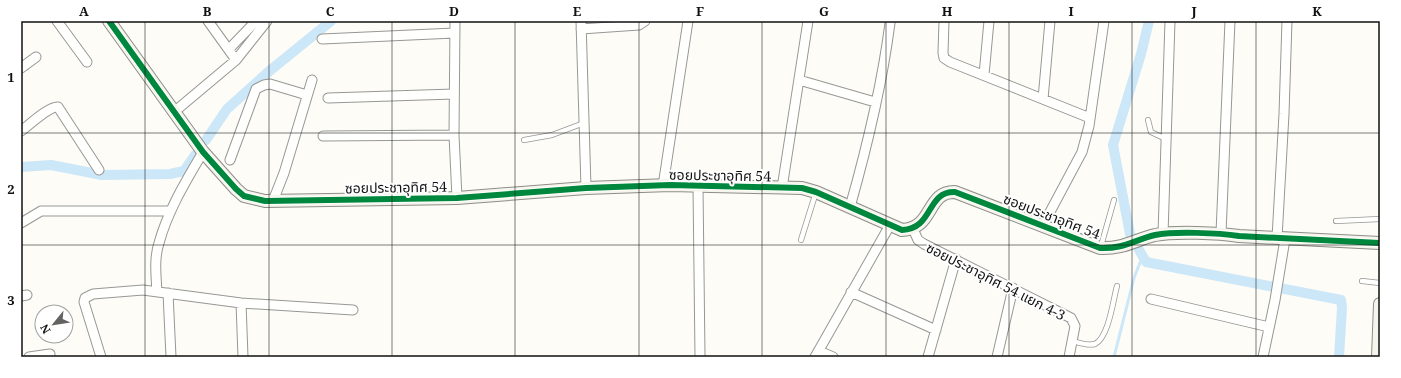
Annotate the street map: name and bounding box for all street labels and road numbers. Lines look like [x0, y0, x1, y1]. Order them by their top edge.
street label: ซอยประชาอุทิศ 54 [669, 165, 771, 185]
street label: ซอยประชาอุทิศ 54 [345, 177, 447, 197]
street label: ซอยประชาอุทิศ 54 [1001, 189, 1103, 243]
street label: ซอยประชาอุทิศ 54 แยก 4-3 [923, 238, 1069, 324]

